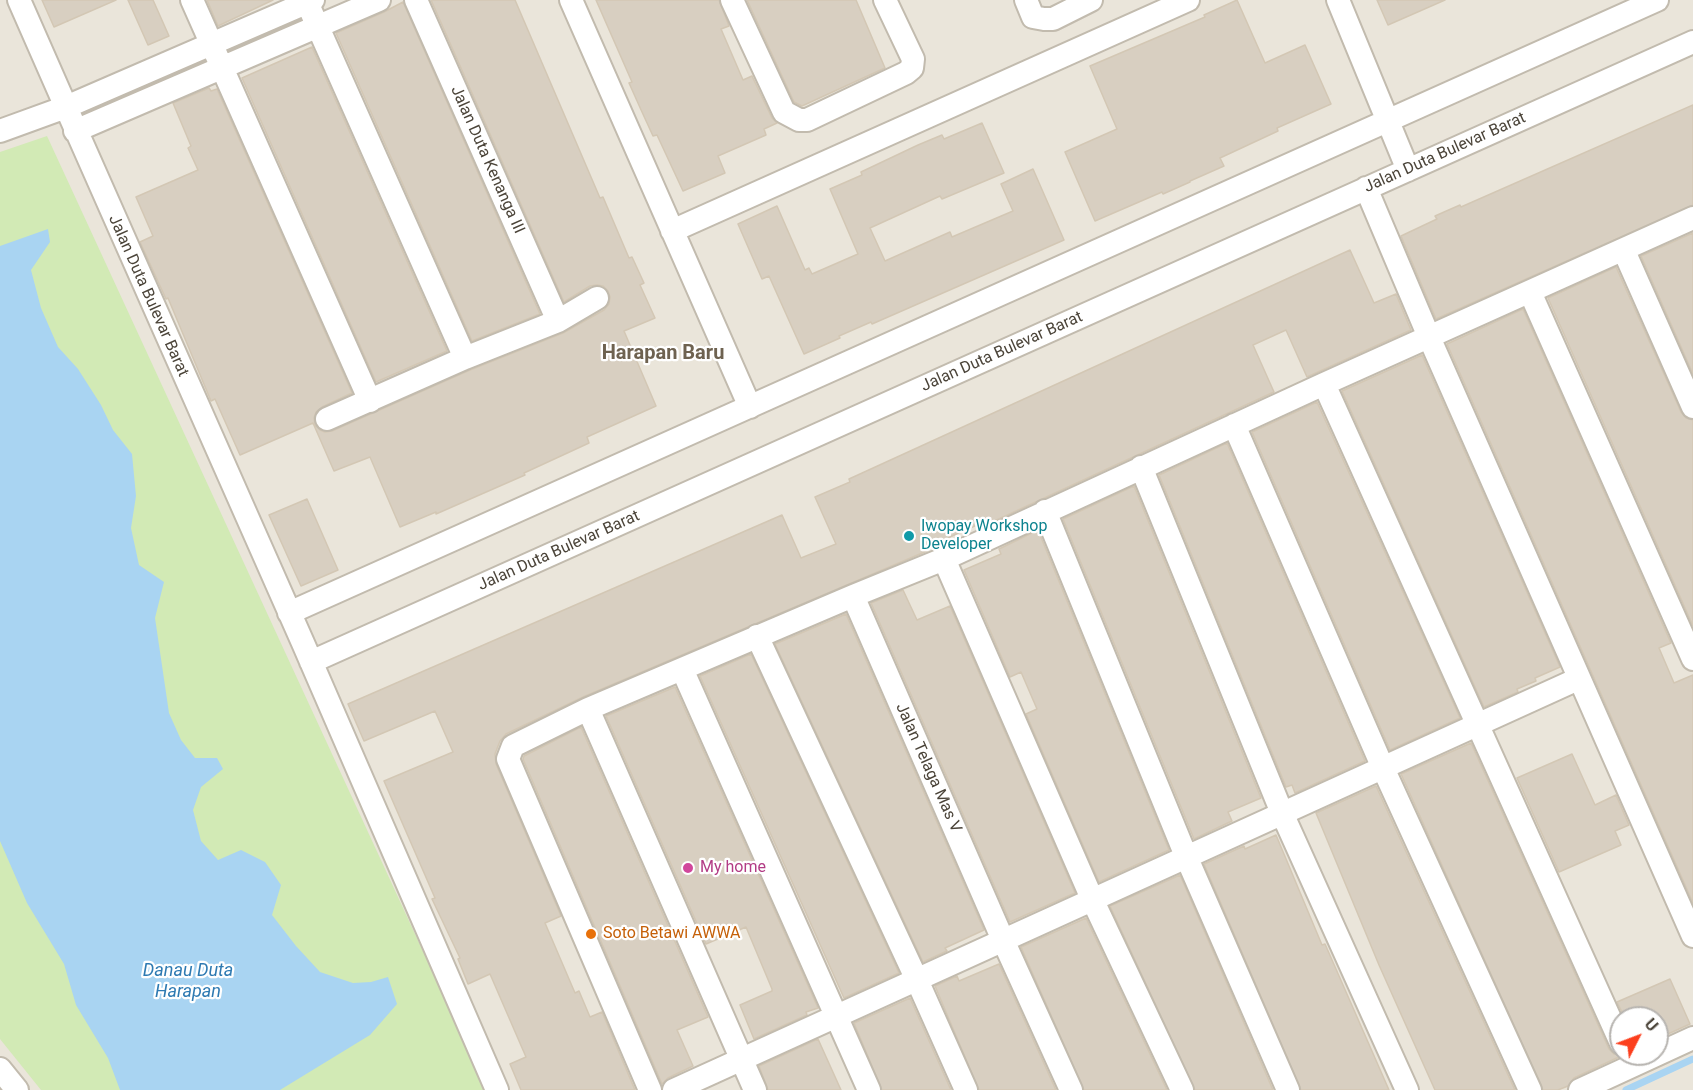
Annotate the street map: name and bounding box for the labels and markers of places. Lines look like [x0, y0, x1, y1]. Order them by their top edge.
place label: Iwopay Workshop Developer [921, 517, 1047, 555]
marker: Iwopay Workshop Developer [902, 529, 916, 543]
place label: My home [700, 858, 766, 878]
marker: My home [681, 861, 695, 875]
place label: Soto Betawi AWWA [603, 924, 740, 944]
marker: Soto Betawi AWWA [584, 927, 598, 941]

